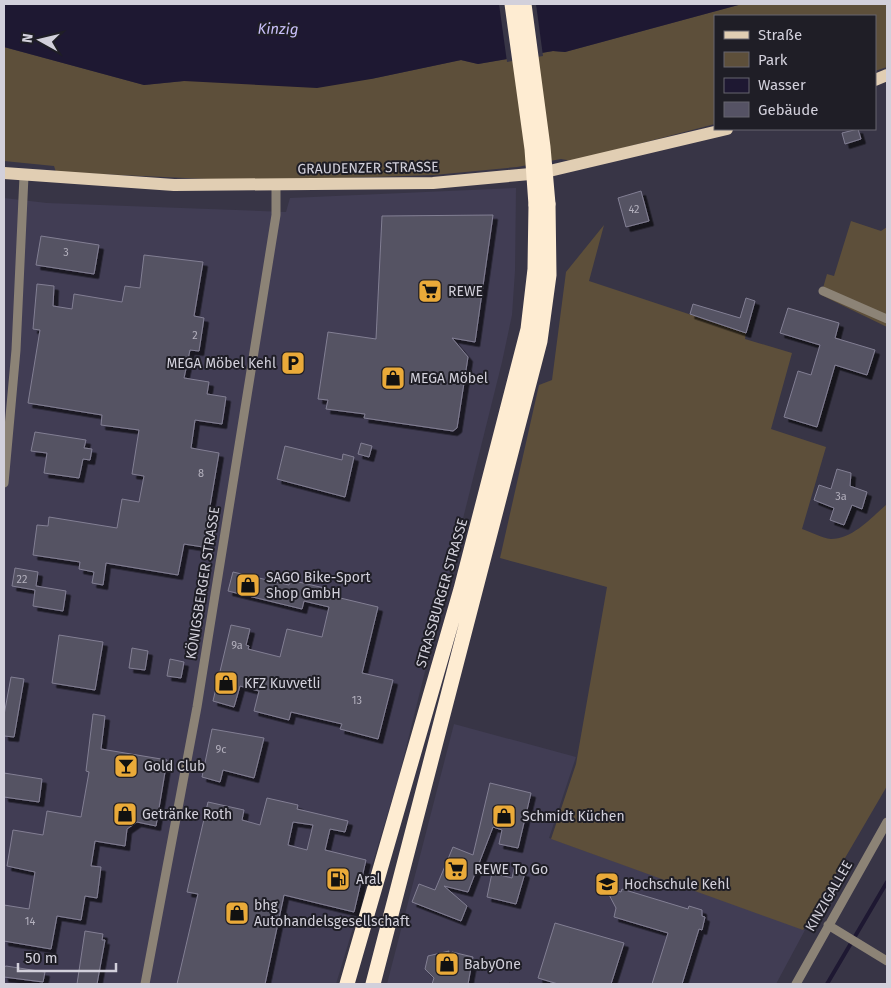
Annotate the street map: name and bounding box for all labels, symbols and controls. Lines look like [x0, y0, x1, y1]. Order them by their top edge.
north arrow [15, 15, 65, 65]
legend [714, 15, 876, 130]
water label: Kinzig [257, 20, 299, 38]
text: Straße [758, 26, 802, 44]
text: N [19, 32, 37, 44]
text: Park [758, 51, 788, 69]
text: Wasser [758, 76, 806, 94]
text: Gebäude [758, 101, 818, 119]
street label: GRAUDENZER STRASSE [297, 158, 439, 178]
house number: 42 [628, 203, 640, 216]
house number: 3 [63, 246, 69, 259]
supermarket icon: REWE [417, 278, 443, 304]
place label: REWE [448, 283, 483, 300]
house number: 2 [192, 329, 198, 342]
parking icon: MEGA Möbel Kehl [280, 350, 306, 376]
place label: MEGA Möbel Kehl [166, 355, 276, 372]
shop icon: MEGA Möbel [380, 365, 406, 391]
place label: MEGA Möbel [410, 370, 488, 387]
house number: 8 [198, 467, 204, 480]
house number: 3a [835, 490, 847, 503]
street label: KÖNIGSBERGER STRASSE [182, 505, 223, 661]
street label: STRASSBURGER STRASSE [413, 516, 471, 670]
place label: SAGO Bike-Sport Shop GmbH [266, 569, 371, 602]
shop icon: SAGO Bike-Sport Shop GmbH [235, 572, 261, 598]
house number: 22 [17, 573, 27, 586]
house number: 9a [231, 639, 243, 652]
shop icon: KFZ Kuvvetli [213, 670, 239, 696]
place label: KFZ Kuvvetli [244, 675, 320, 692]
house number: 13 [352, 694, 362, 707]
house number: 9c [215, 743, 227, 756]
bar icon: Gold Club [113, 753, 139, 779]
place label: Gold Club [144, 758, 205, 775]
shop icon: Getränke Roth [112, 801, 138, 827]
shop icon: Schmidt Küchen [491, 803, 517, 829]
place label: Getränke Roth [142, 806, 232, 823]
place label: Schmidt Küchen [522, 808, 625, 825]
supermarket icon: REWE To Go [443, 856, 469, 882]
street label: KINZIGALLEE [802, 857, 856, 935]
place label: REWE To Go [474, 861, 548, 878]
fuel station icon: Aral [325, 866, 351, 892]
place label: Aral [356, 871, 381, 888]
school or university icon: Hochschule Kehl [594, 871, 620, 897]
place label: Hochschule Kehl [624, 876, 730, 893]
place label: bhg Autohandelsgesellschaft [254, 897, 411, 930]
shop icon: bhg Autohandelsgesellschaft [224, 900, 250, 926]
house number: 14 [25, 915, 35, 928]
scale bar [18, 940, 115, 972]
text: 50 m [25, 949, 58, 967]
shop icon: BabyOne [434, 951, 460, 977]
place label: BabyOne [464, 956, 521, 973]

